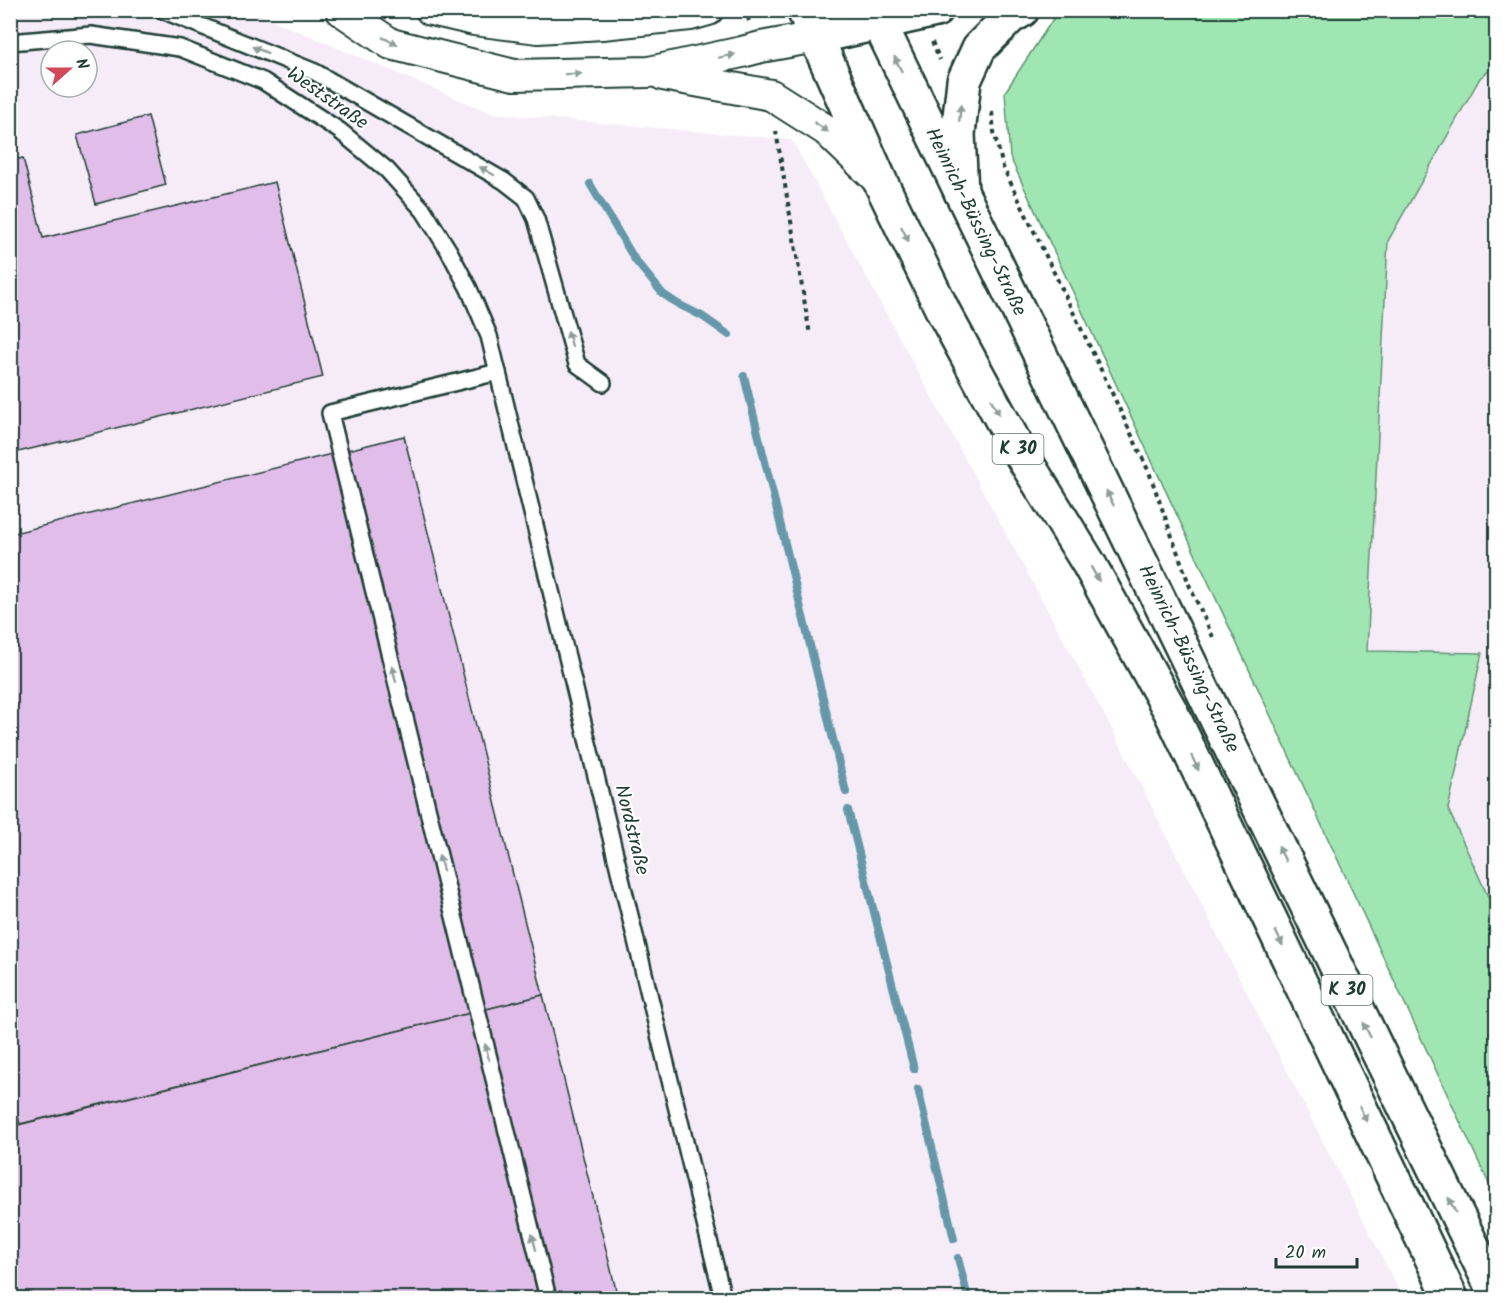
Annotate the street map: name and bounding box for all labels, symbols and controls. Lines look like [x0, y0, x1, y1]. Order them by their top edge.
one-way arrow [382, 37, 399, 46]
north arrow [39, 39, 99, 99]
one-way arrow [251, 45, 269, 54]
one-way arrow [717, 50, 736, 60]
text: N [68, 55, 95, 73]
one-way arrow [894, 56, 903, 73]
street label: Weststraße [279, 59, 375, 139]
one-way arrow [563, 69, 582, 78]
one-way arrow [955, 103, 965, 122]
one-way arrow [812, 121, 829, 132]
street label: Heinrich-Büssing-Straße [915, 122, 1035, 322]
one-way arrow [478, 166, 495, 176]
one-way arrow [901, 225, 910, 242]
one-way arrow [564, 330, 574, 348]
one-way arrow [990, 399, 1000, 416]
road number: K 30 [992, 434, 1044, 464]
one-way arrow [1105, 490, 1114, 507]
street label: Heinrich-Büssing-Straße [1128, 559, 1248, 759]
one-way arrow [1090, 566, 1100, 583]
one-way arrow [389, 664, 399, 683]
one-way arrow [1190, 754, 1199, 771]
street label: Nordstraße [604, 781, 658, 879]
one-way arrow [1277, 846, 1286, 863]
one-way arrow [435, 854, 445, 872]
one-way arrow [1275, 930, 1284, 947]
road number: K 30 [1322, 975, 1372, 1005]
one-way arrow [1362, 1021, 1372, 1039]
one-way arrow [482, 1043, 492, 1062]
one-way arrow [1359, 1106, 1368, 1123]
one-way arrow [1447, 1197, 1457, 1214]
scale bar [1276, 1231, 1357, 1269]
one-way arrow [528, 1232, 538, 1251]
text: 20 m [1285, 1239, 1326, 1268]

